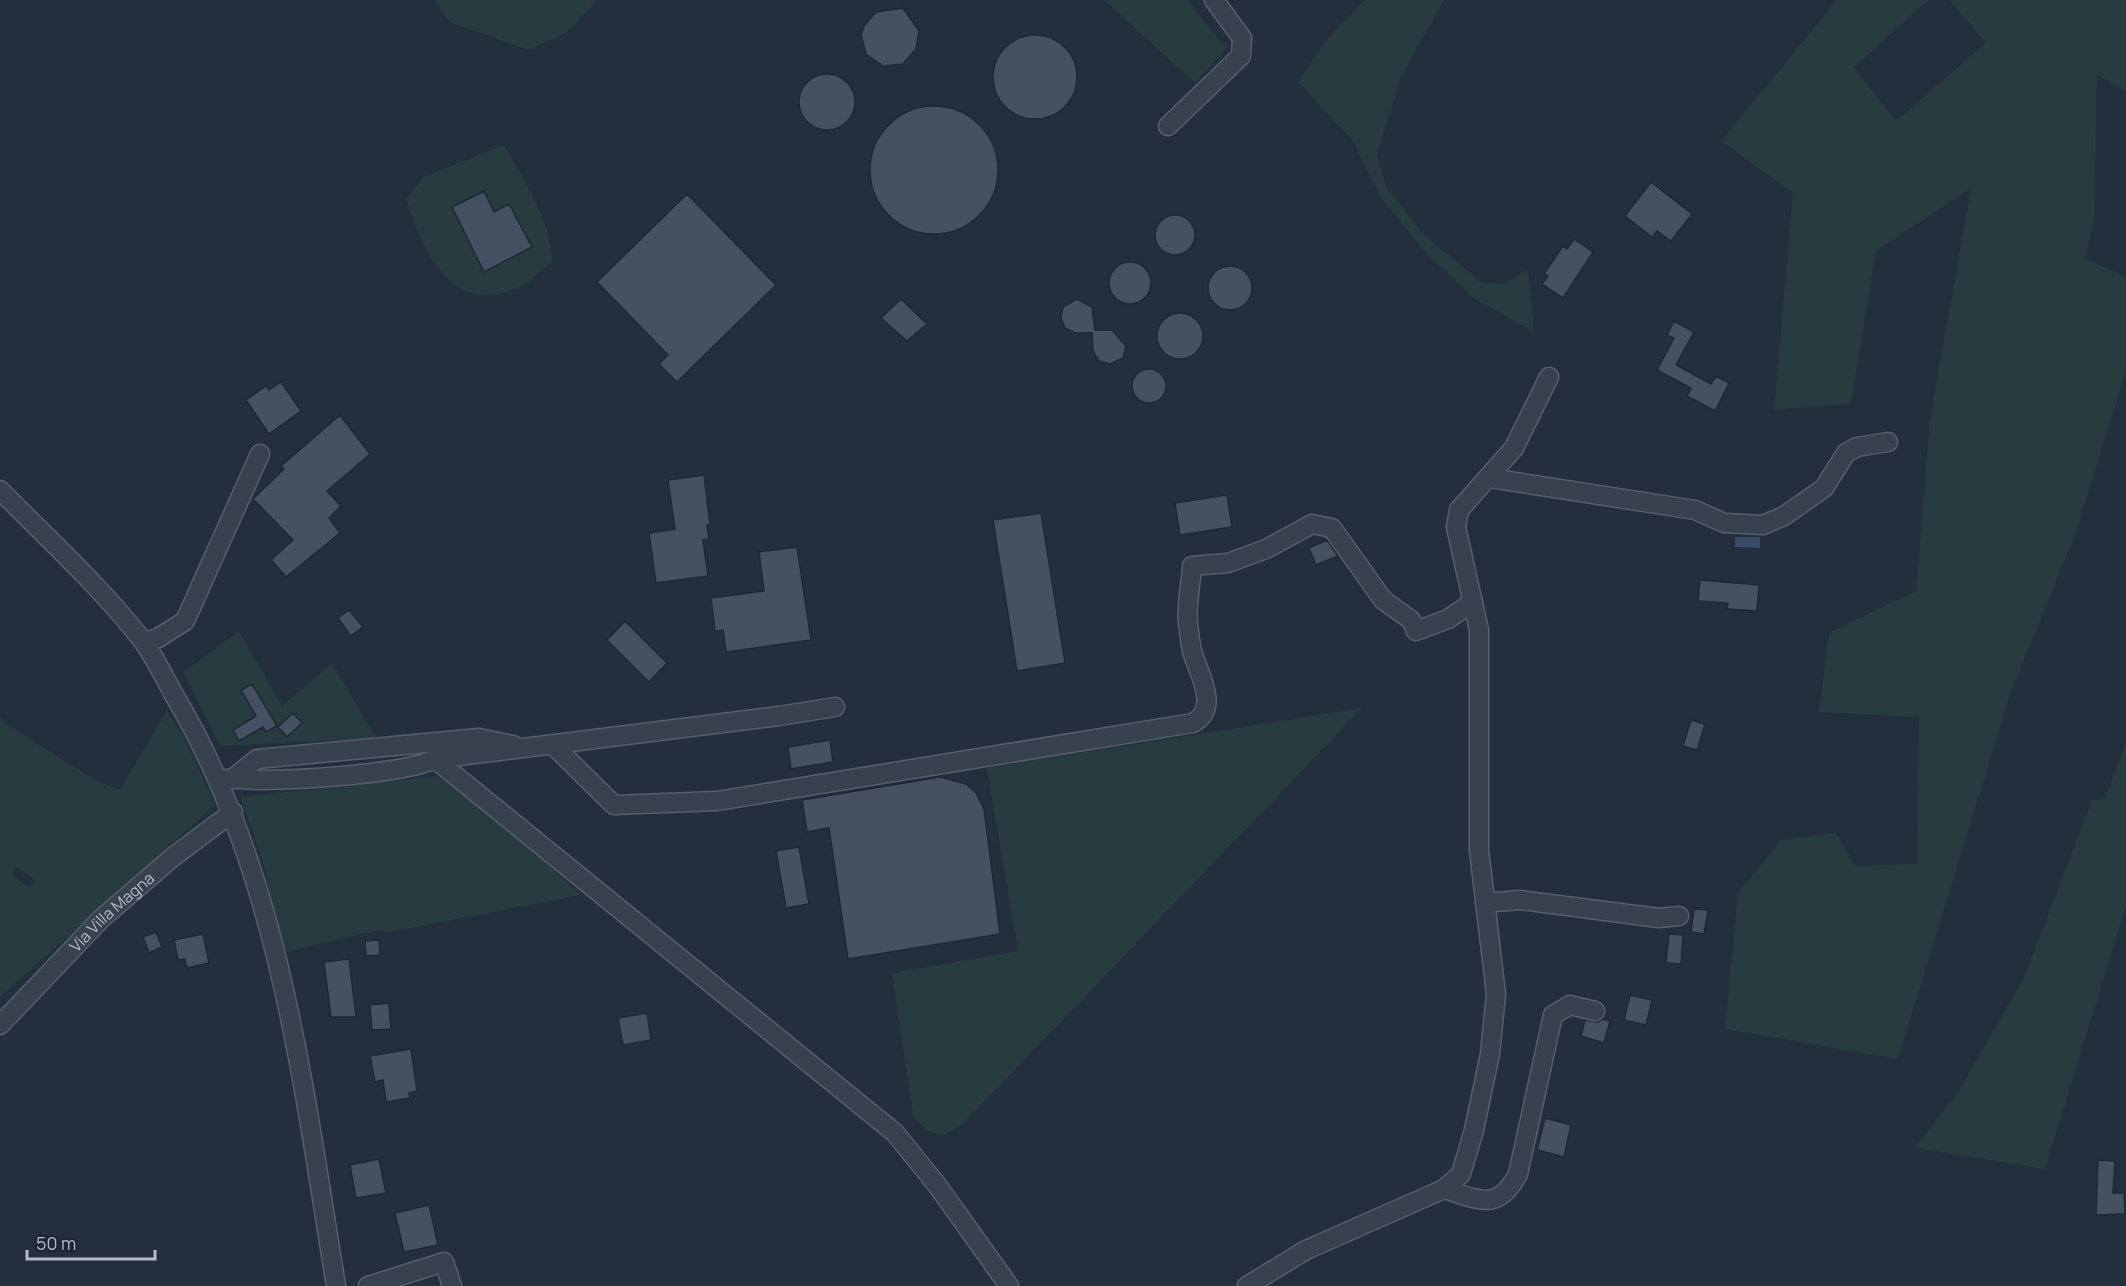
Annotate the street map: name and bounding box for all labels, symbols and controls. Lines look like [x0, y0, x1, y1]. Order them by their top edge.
street label: Via Villa Magna [64, 867, 159, 957]
scale bar [27, 1223, 154, 1261]
text: 50 m [36, 1231, 76, 1255]

